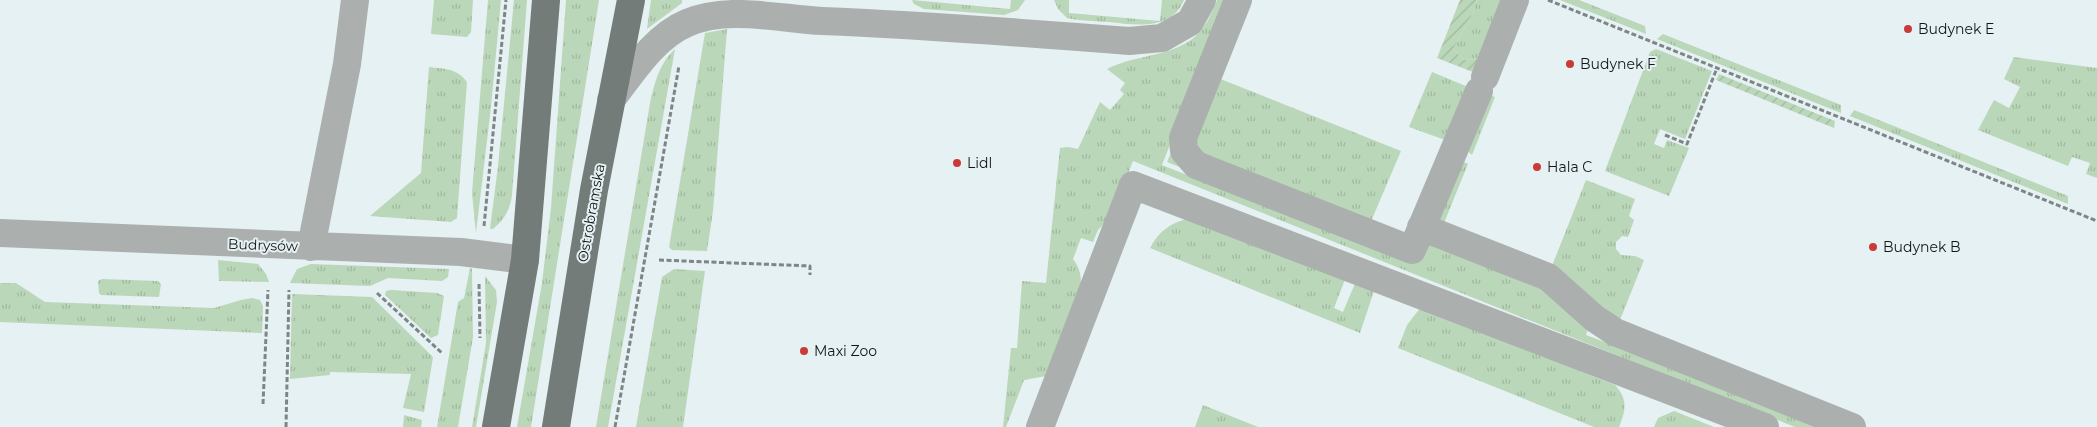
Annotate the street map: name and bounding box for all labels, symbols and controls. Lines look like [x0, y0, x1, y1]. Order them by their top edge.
place label: Budynek E [1918, 20, 1994, 38]
marker: Budynek E [1902, 23, 1914, 35]
place label: Budynek F [1580, 55, 1656, 73]
marker: Budynek F [1564, 58, 1576, 70]
place label: Lidl [967, 154, 992, 172]
marker: Lidl [951, 157, 963, 169]
place label: Hala C [1547, 158, 1592, 176]
marker: Hala C [1531, 161, 1543, 173]
street label: Ostrobramska [574, 162, 608, 264]
street label: Budrysów [228, 235, 299, 255]
place label: Budynek B [1883, 238, 1961, 256]
marker: Budynek B [1867, 241, 1879, 253]
place label: Maxi Zoo [814, 342, 877, 360]
marker: Maxi Zoo [798, 345, 810, 357]

